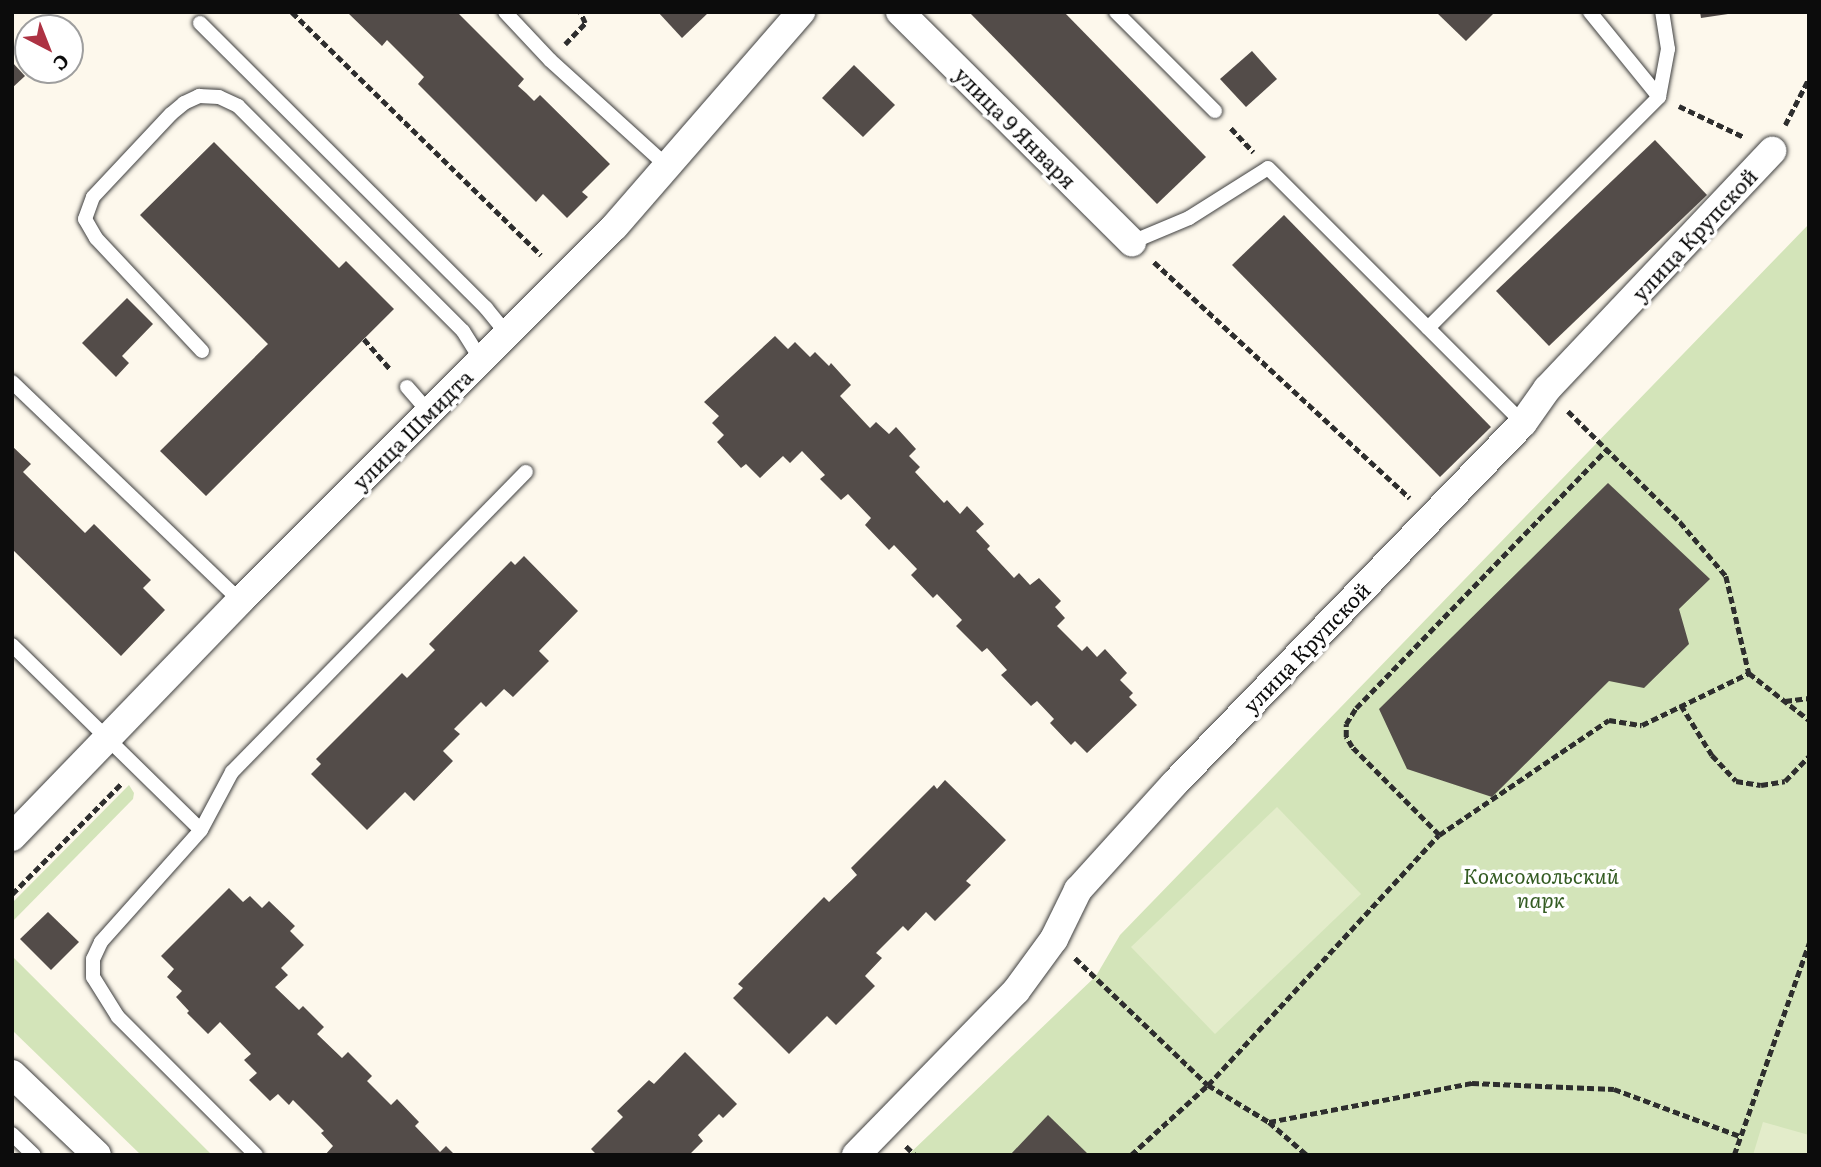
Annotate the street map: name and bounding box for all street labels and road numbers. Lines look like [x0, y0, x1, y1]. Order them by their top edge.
street label: улица 9 Января [950, 61, 1082, 193]
street label: улица Крупской [1626, 163, 1762, 305]
street label: улица Шмидта [347, 364, 477, 494]
street label: улица Крупской [1237, 576, 1375, 718]

